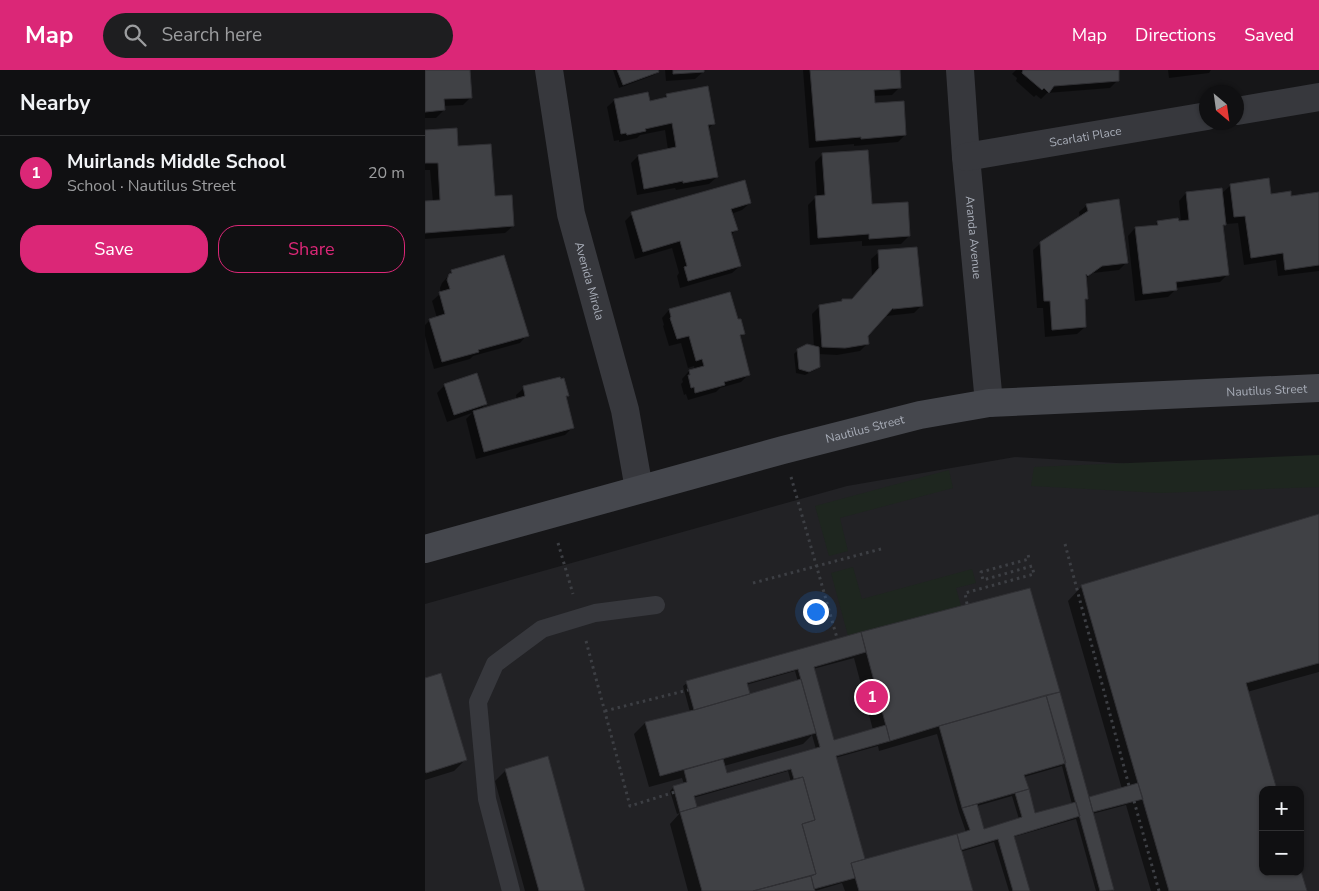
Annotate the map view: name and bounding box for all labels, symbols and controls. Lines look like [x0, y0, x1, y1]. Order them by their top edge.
search box [103, 13, 453, 58]
text: Map [25, 19, 73, 51]
icon: search [121, 21, 149, 49]
text: Search here [161, 22, 262, 48]
text: Map [1072, 23, 1107, 47]
text: Directions [1135, 23, 1216, 47]
text: Saved [1244, 23, 1294, 47]
north arrow [1199, 85, 1244, 130]
text: Nearby [20, 89, 90, 117]
street label: Scarlati Place [1048, 123, 1123, 151]
text: Muirlands Middle School [67, 149, 286, 175]
text: 1 [31, 162, 41, 184]
text: 20 m [368, 162, 405, 184]
text: School · Nautilus Street [67, 175, 236, 197]
street label: Aranda Avenue [962, 195, 985, 280]
button: Save [20, 225, 208, 273]
button: Share [218, 225, 405, 273]
street label: Avenida Mirola [571, 240, 608, 322]
street label: Nautilus Street [1226, 381, 1308, 400]
street label: Nautilus Street [824, 411, 907, 447]
your location [803, 599, 829, 625]
pin: 1 [856, 678, 888, 716]
map controls [1259, 786, 1304, 876]
button: + [1259, 786, 1304, 831]
button: − [1259, 831, 1304, 876]

